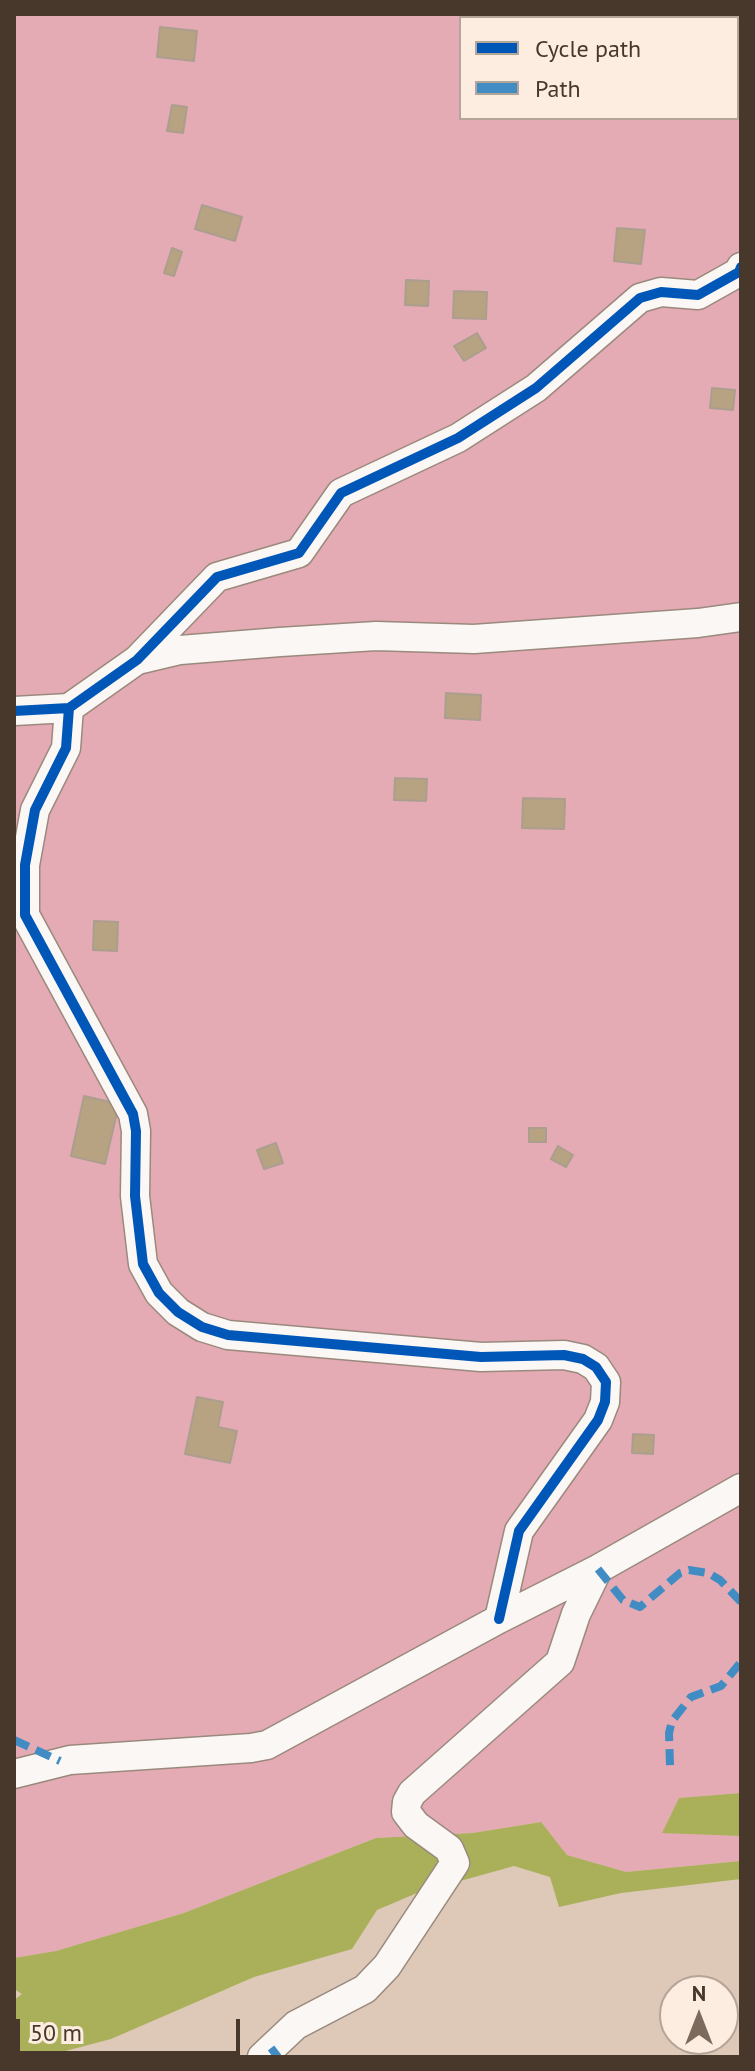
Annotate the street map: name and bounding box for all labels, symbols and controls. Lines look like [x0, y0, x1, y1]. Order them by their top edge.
legend [459, 16, 739, 120]
text: Cycle path [535, 33, 641, 64]
text: Path [535, 73, 581, 104]
north arrow [659, 1975, 739, 2055]
text: N [692, 1979, 706, 2007]
scale bar [20, 2003, 244, 2053]
text: 50 m [30, 2017, 82, 2048]

